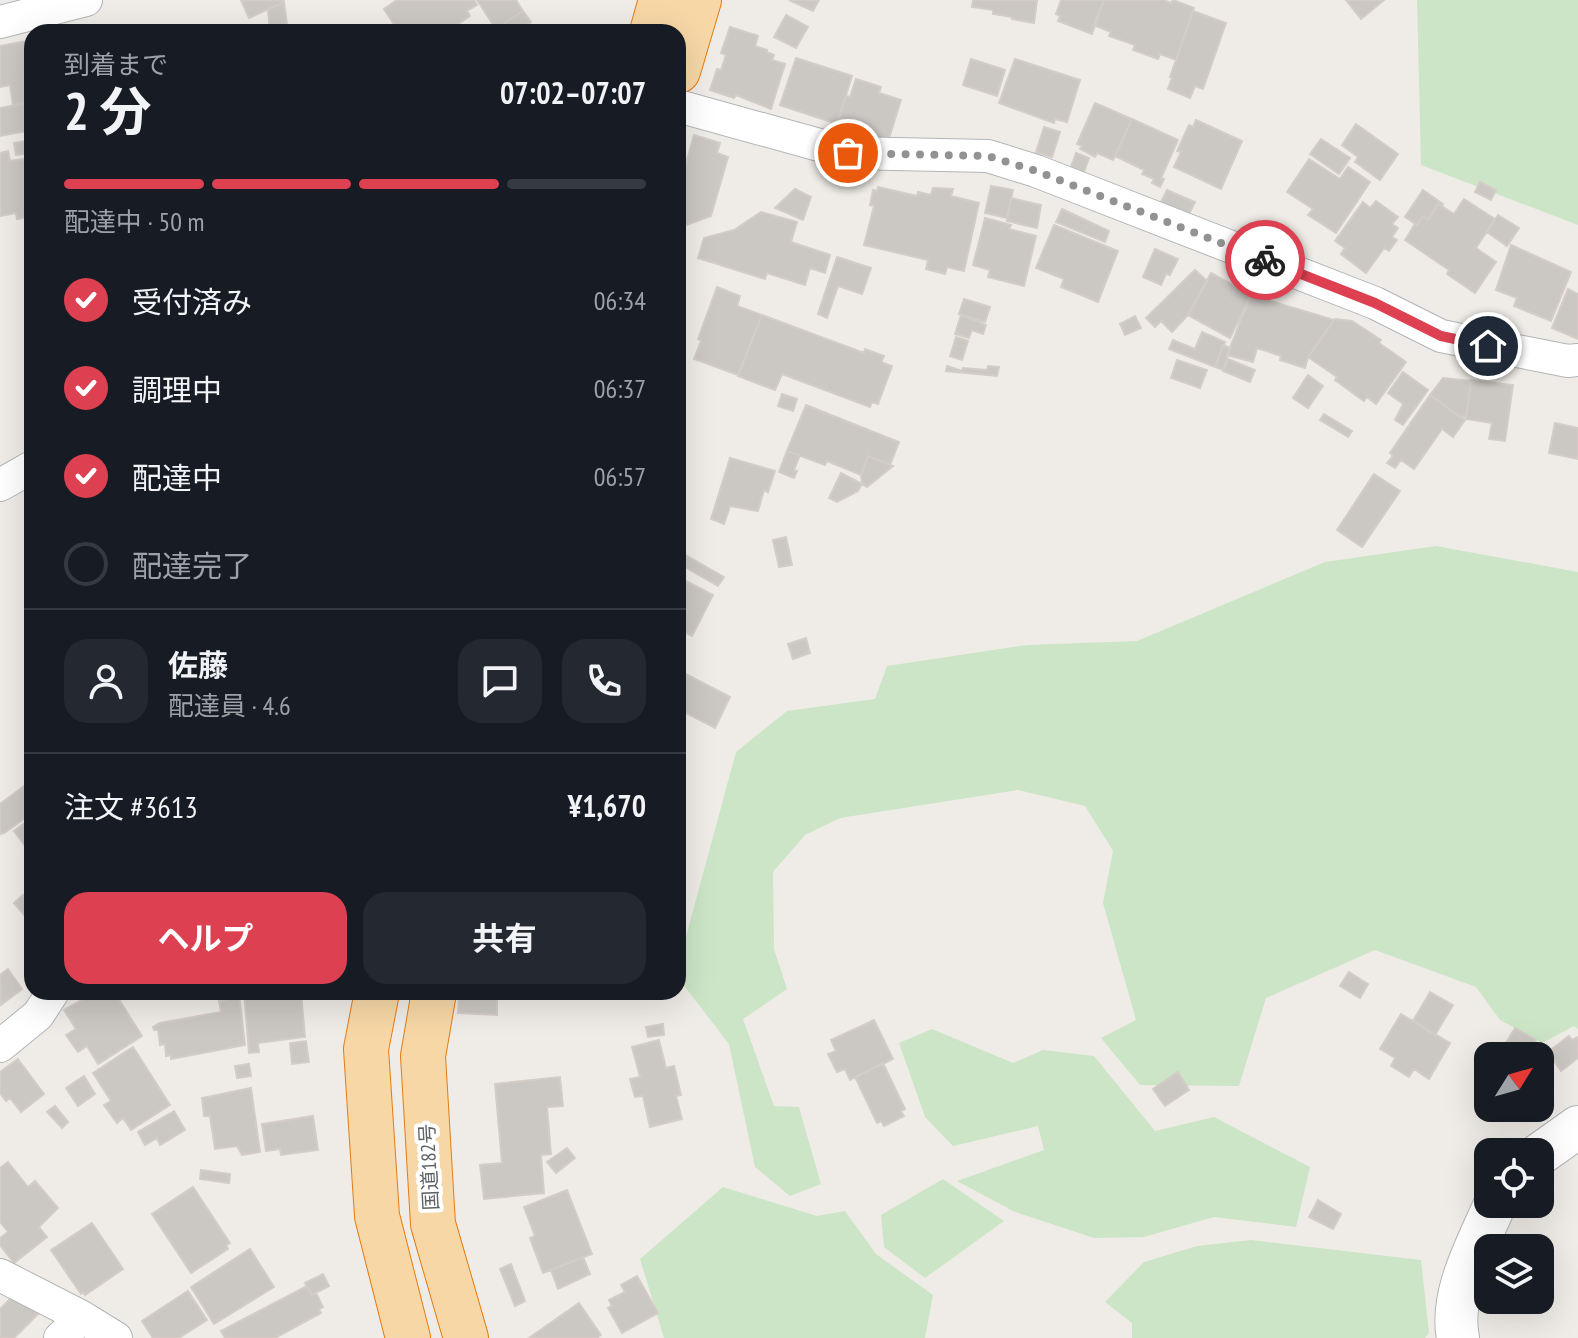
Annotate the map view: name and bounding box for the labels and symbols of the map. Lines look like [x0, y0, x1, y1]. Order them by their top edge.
pin [814, 119, 882, 187]
courier [1225, 220, 1305, 300]
pin [1454, 312, 1522, 380]
north arrow [1474, 1042, 1554, 1122]
street label: 国道182号 [414, 1123, 444, 1211]

